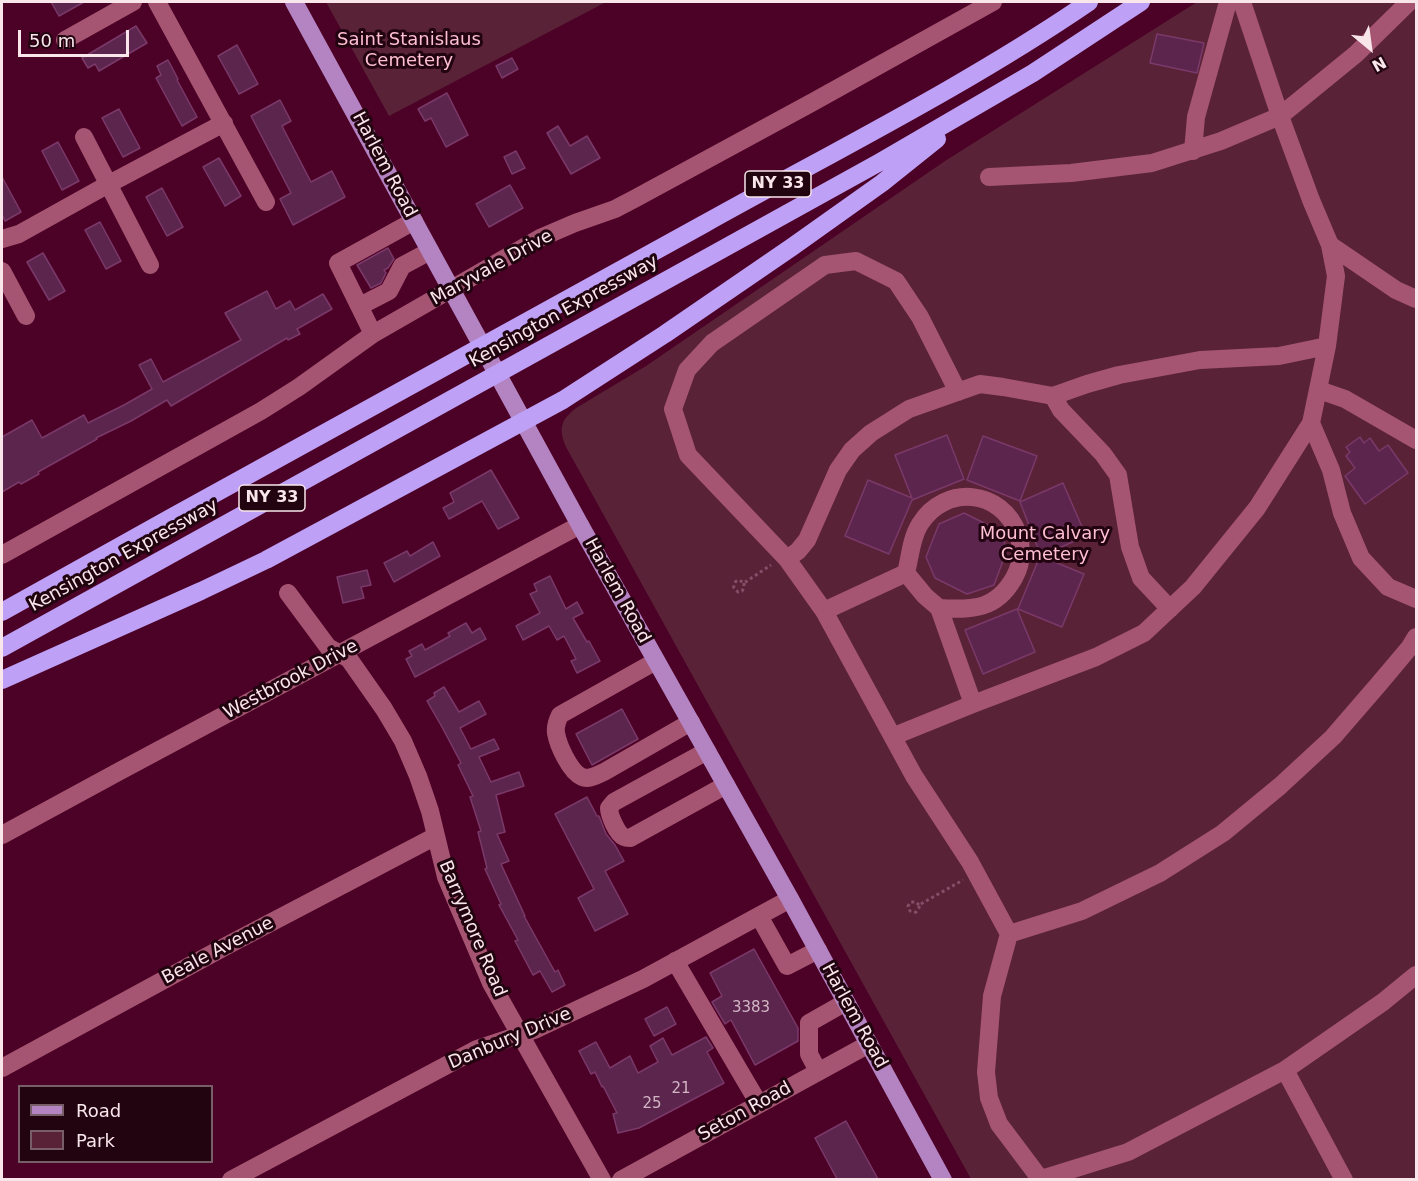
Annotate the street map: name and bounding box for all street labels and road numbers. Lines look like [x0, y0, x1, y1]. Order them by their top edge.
street label: Harlem Road [347, 109, 421, 221]
road number: NY 33 [745, 171, 811, 197]
street label: Maryvale Drive [427, 226, 557, 310]
street label: Kensington Expressway [466, 251, 662, 373]
road number: NY 33 [239, 485, 305, 511]
street label: Kensington Expressway [26, 495, 222, 617]
street label: Harlem Road [579, 535, 655, 647]
street label: Westbrook Drive [220, 636, 362, 724]
street label: Barrymore Road [434, 858, 510, 1000]
street label: Beale Avenue [159, 913, 277, 989]
street label: Harlem Road [816, 960, 892, 1072]
street label: Danbury Drive [446, 1003, 574, 1075]
street label: Seton Road [695, 1078, 795, 1146]

